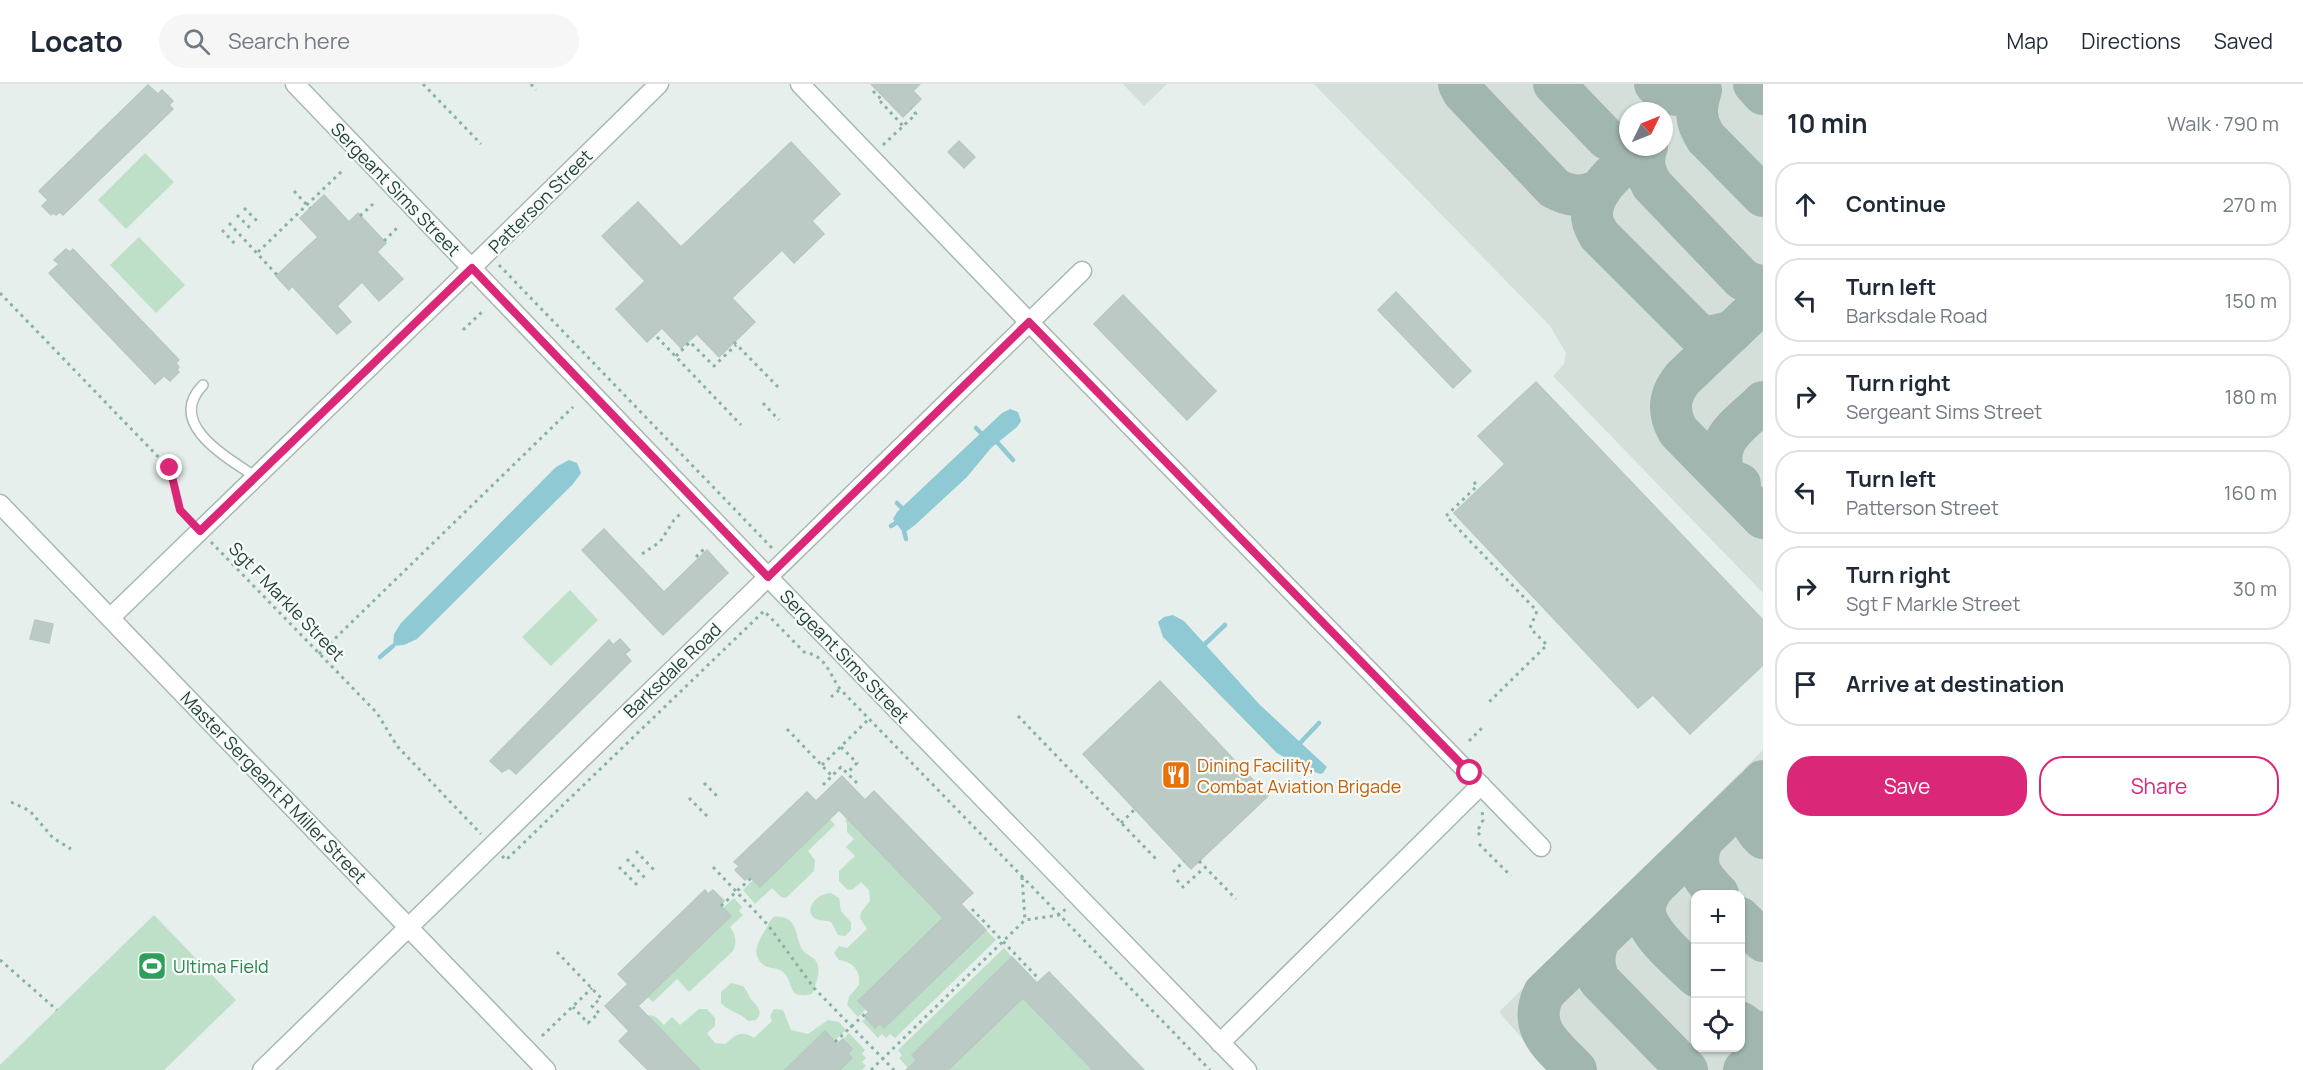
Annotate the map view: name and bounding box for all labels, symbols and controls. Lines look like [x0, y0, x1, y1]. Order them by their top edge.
search box [159, 14, 579, 68]
text: Locato [30, 22, 123, 60]
icon: search [180, 25, 213, 58]
text: Search here [228, 26, 350, 56]
text: Map [2007, 27, 2048, 55]
text: Directions [2081, 27, 2181, 55]
text: Saved [2214, 27, 2273, 55]
north arrow [1619, 102, 1673, 156]
text: 10 min [1787, 105, 1868, 141]
text: Walk · 790 m [2167, 110, 2279, 137]
street label: Sergeant Sims Street [326, 117, 466, 261]
street label: Patterson Street [483, 144, 597, 258]
icon: ahead [1789, 188, 1822, 221]
text: Continue [1846, 189, 1946, 219]
text: 270 m [2222, 191, 2277, 218]
text: Turn left [1846, 272, 1936, 302]
icon: left [1789, 284, 1822, 317]
text: 150 m [2224, 287, 2277, 314]
text: Barksdale Road [1846, 302, 1988, 329]
text: Turn right [1846, 368, 1951, 398]
icon: right [1789, 380, 1822, 413]
text: 180 m [2224, 383, 2277, 410]
text: Sergeant Sims Street [1846, 398, 2042, 425]
route end [156, 454, 182, 480]
text: Turn left [1846, 464, 1936, 494]
icon: left [1789, 476, 1822, 509]
text: 160 m [2224, 479, 2277, 506]
text: Patterson Street [1846, 494, 1999, 521]
street label: Sgt F Markle Street [224, 536, 350, 666]
text: Turn right [1846, 560, 1951, 590]
icon: right [1789, 572, 1822, 605]
text: 30 m [2233, 575, 2277, 602]
street label: Sergeant Sims Street [775, 584, 915, 728]
text: Sgt F Markle Street [1846, 590, 2020, 617]
street label: Barksdale Road [618, 617, 726, 723]
icon: arrive [1789, 668, 1822, 701]
text: Arrive at destination [1846, 669, 2064, 699]
street label: Master Sergeant R Miller Street [176, 686, 372, 888]
place label: Dining Facility, Combat Aviation Brigade [1197, 753, 1401, 798]
button: Save [1787, 756, 2027, 816]
button: Share [2039, 756, 2279, 816]
restaurant icon: Dining Facility, Combat Aviation Brigade [1160, 759, 1192, 791]
route start [1456, 759, 1482, 785]
map controls [1691, 890, 1745, 1052]
button: + [1691, 890, 1745, 944]
button: − [1691, 944, 1745, 998]
sports icon: Ultima Field [136, 950, 168, 982]
place label: Ultima Field [173, 954, 269, 978]
button: locate [1691, 998, 1745, 1052]

